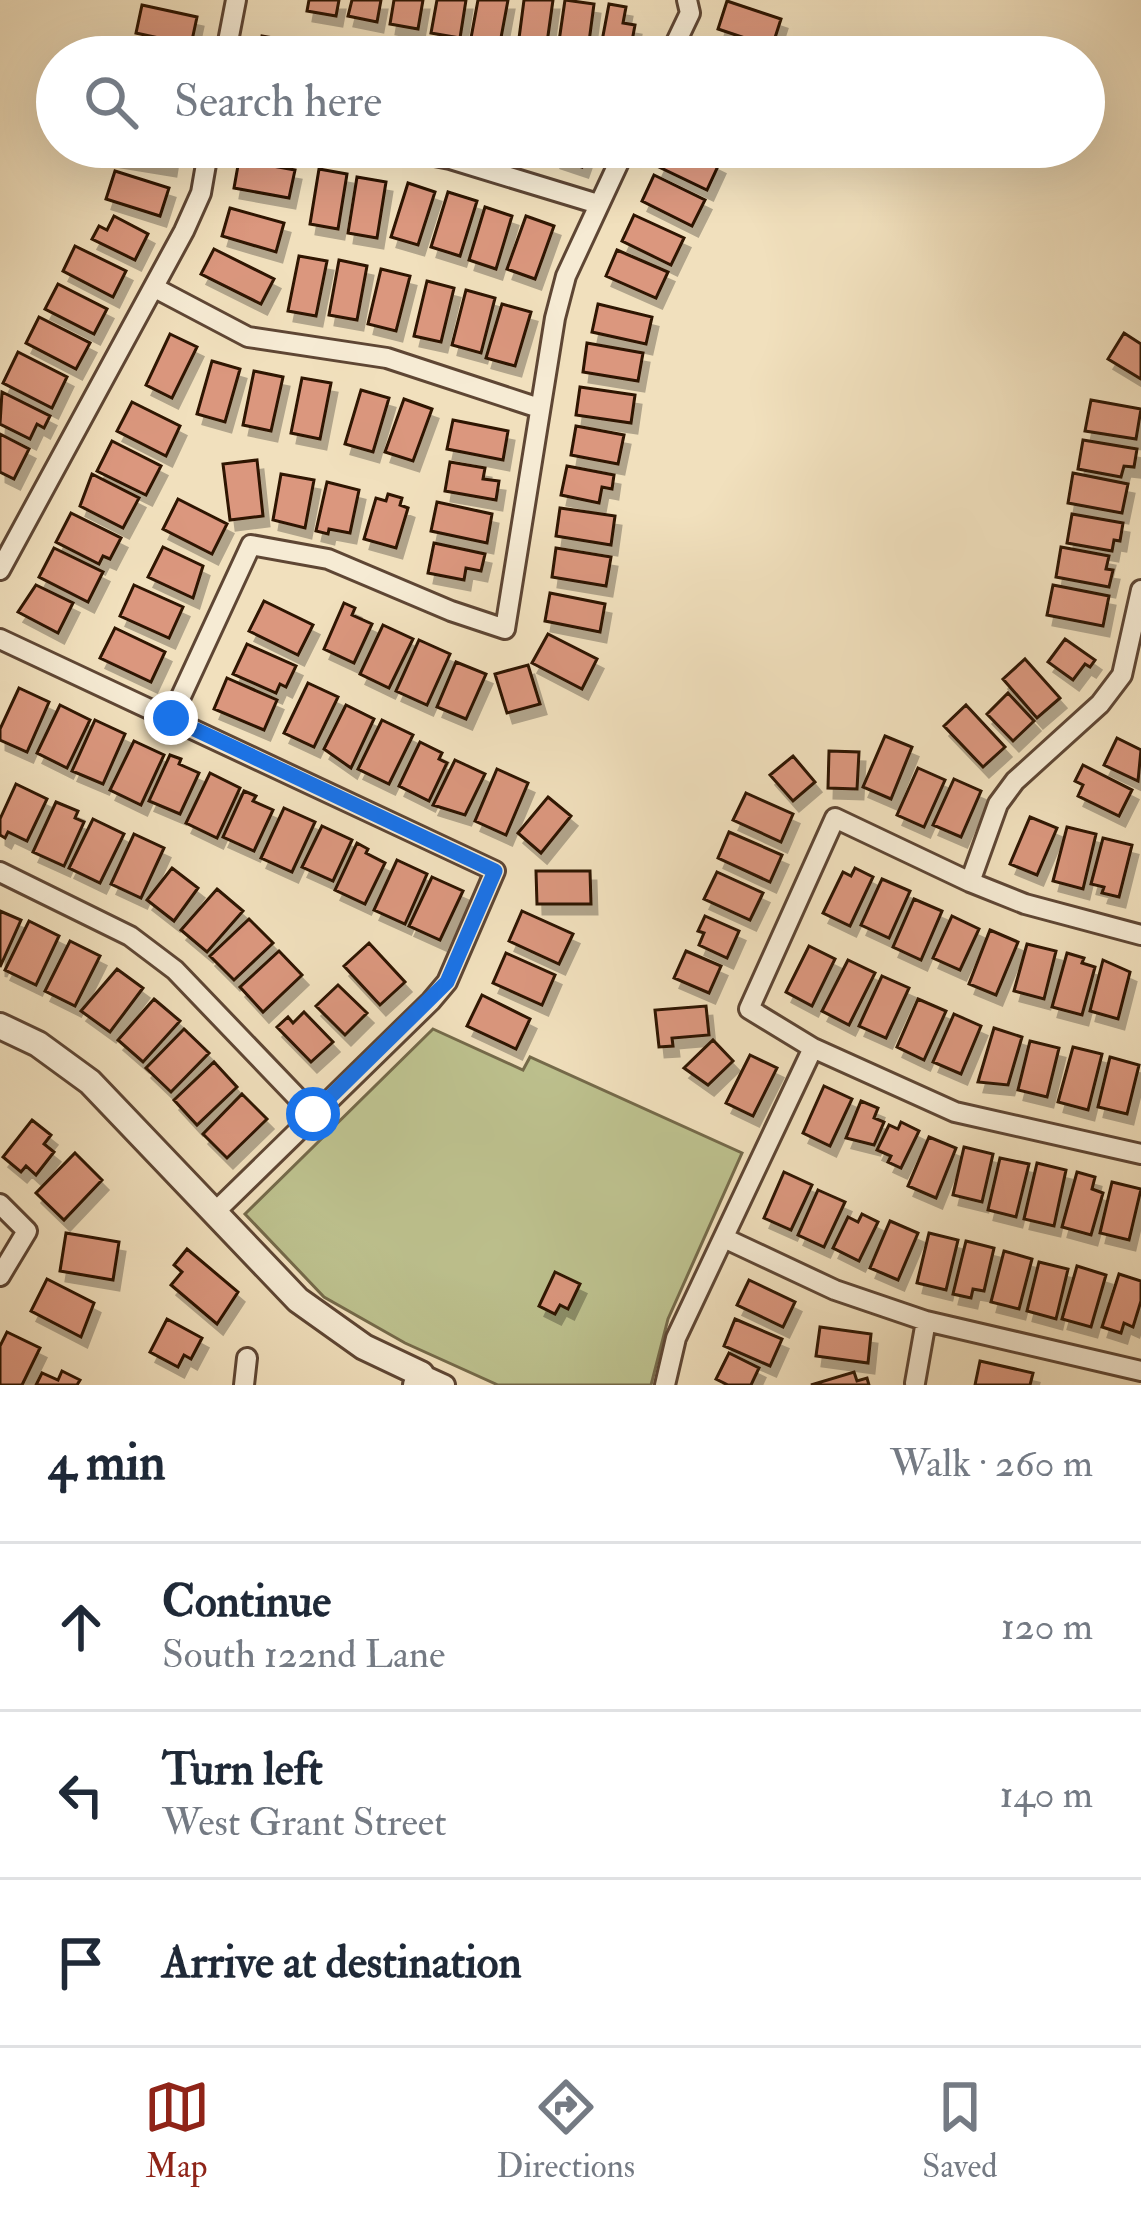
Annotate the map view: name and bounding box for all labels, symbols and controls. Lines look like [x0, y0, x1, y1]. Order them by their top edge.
search box [36, 36, 1105, 168]
icon: search [78, 69, 144, 135]
text: Search here [174, 74, 382, 130]
route end [144, 691, 198, 745]
route start [286, 1087, 340, 1141]
text: 4 min [48, 1431, 166, 1495]
text: Walk · 260 m [890, 1439, 1093, 1488]
text: Continue [162, 1574, 331, 1630]
icon: ahead [48, 1594, 114, 1660]
text: 120 m [1001, 1602, 1093, 1651]
text: South 122nd Lane [162, 1630, 445, 1679]
text: Turn left [162, 1742, 323, 1798]
icon: left [48, 1762, 114, 1828]
text: 140 m [1000, 1770, 1093, 1819]
text: West Grant Street [162, 1798, 447, 1847]
icon: arrive [48, 1930, 114, 1996]
text: Arrive at destination [162, 1935, 522, 1991]
tab: Map [144, 2074, 210, 2187]
tab: Directions [497, 2074, 635, 2187]
tab: Saved [922, 2074, 997, 2187]

